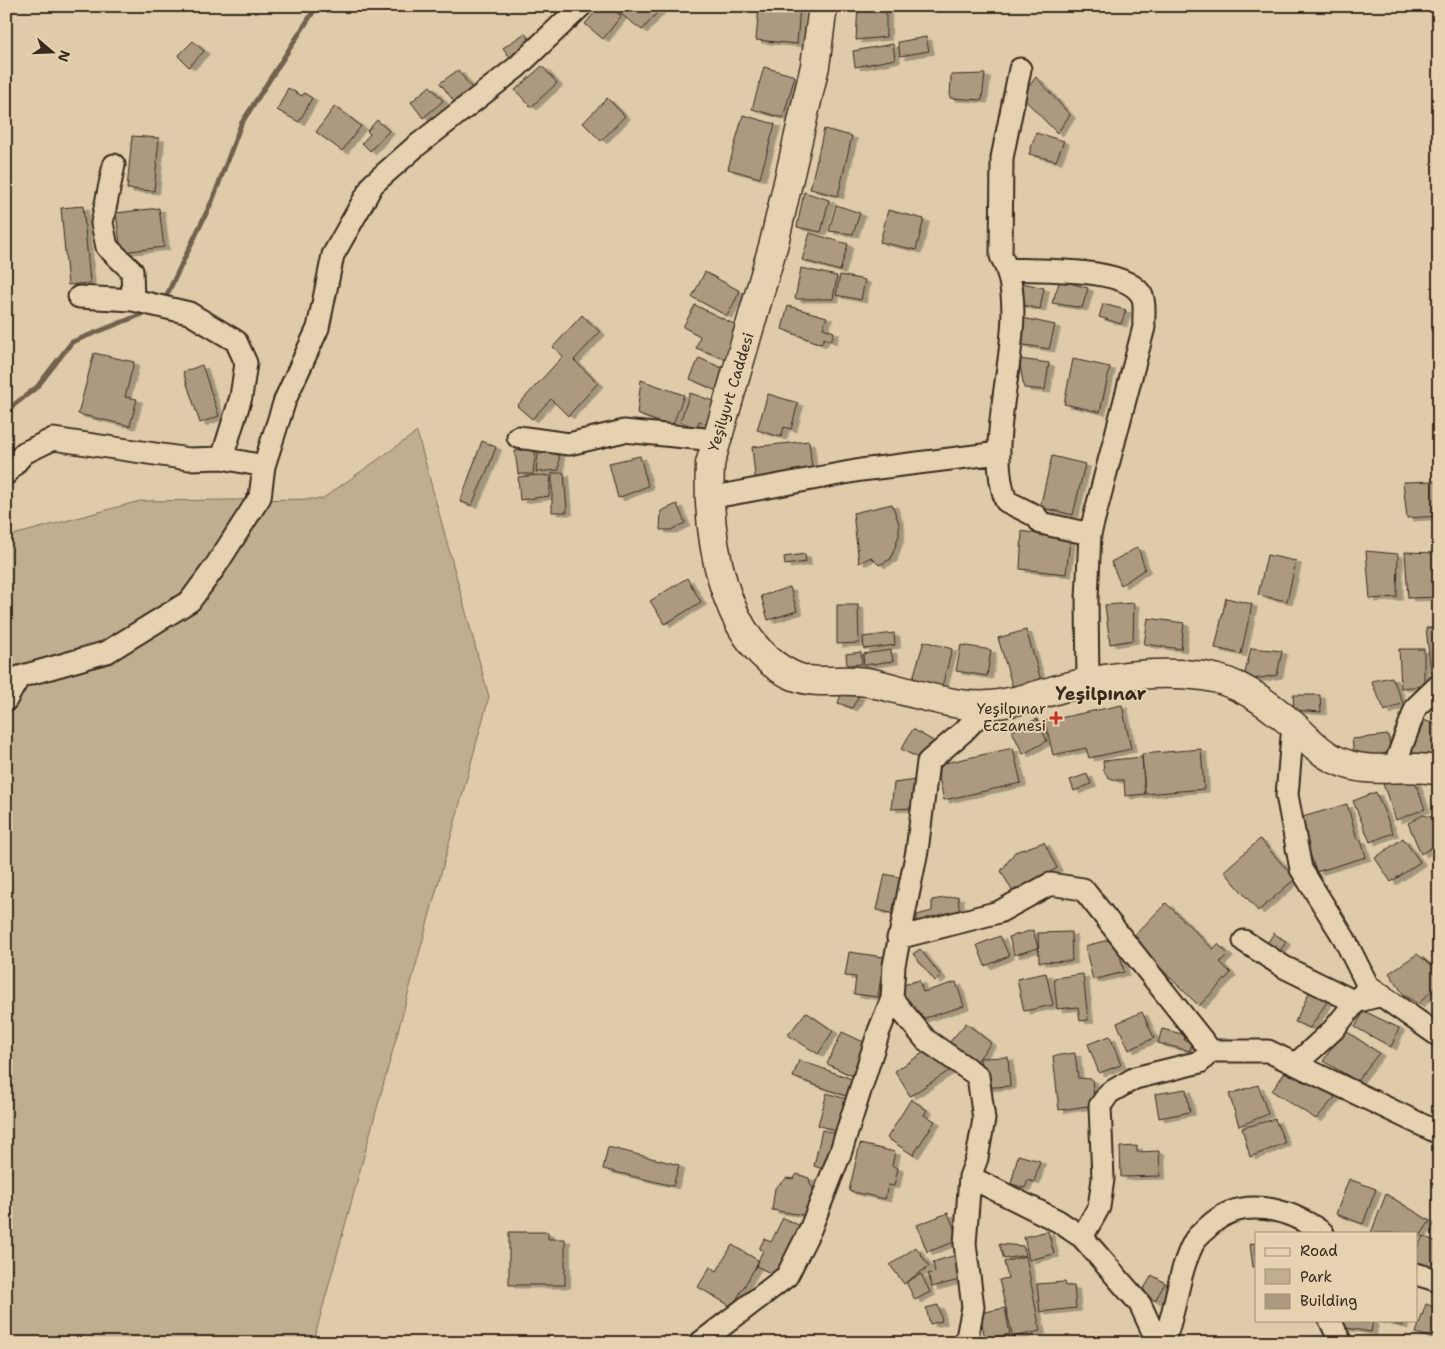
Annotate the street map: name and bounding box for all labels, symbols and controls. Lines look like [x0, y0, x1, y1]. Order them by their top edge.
north arrow [28, 28, 78, 78]
text: N [54, 48, 75, 64]
street label: Yeşilyurt Caddesi [703, 330, 759, 454]
district label: Yeşilpınar [1055, 682, 1147, 706]
place label: Yeşilpınar Eczanesi [977, 699, 1046, 736]
marker: Yeşilpınar Eczanesi [1050, 712, 1062, 724]
legend [1255, 1232, 1418, 1322]
text: Road [1300, 1241, 1338, 1261]
text: Park [1300, 1267, 1332, 1287]
text: Building [1300, 1291, 1357, 1311]

